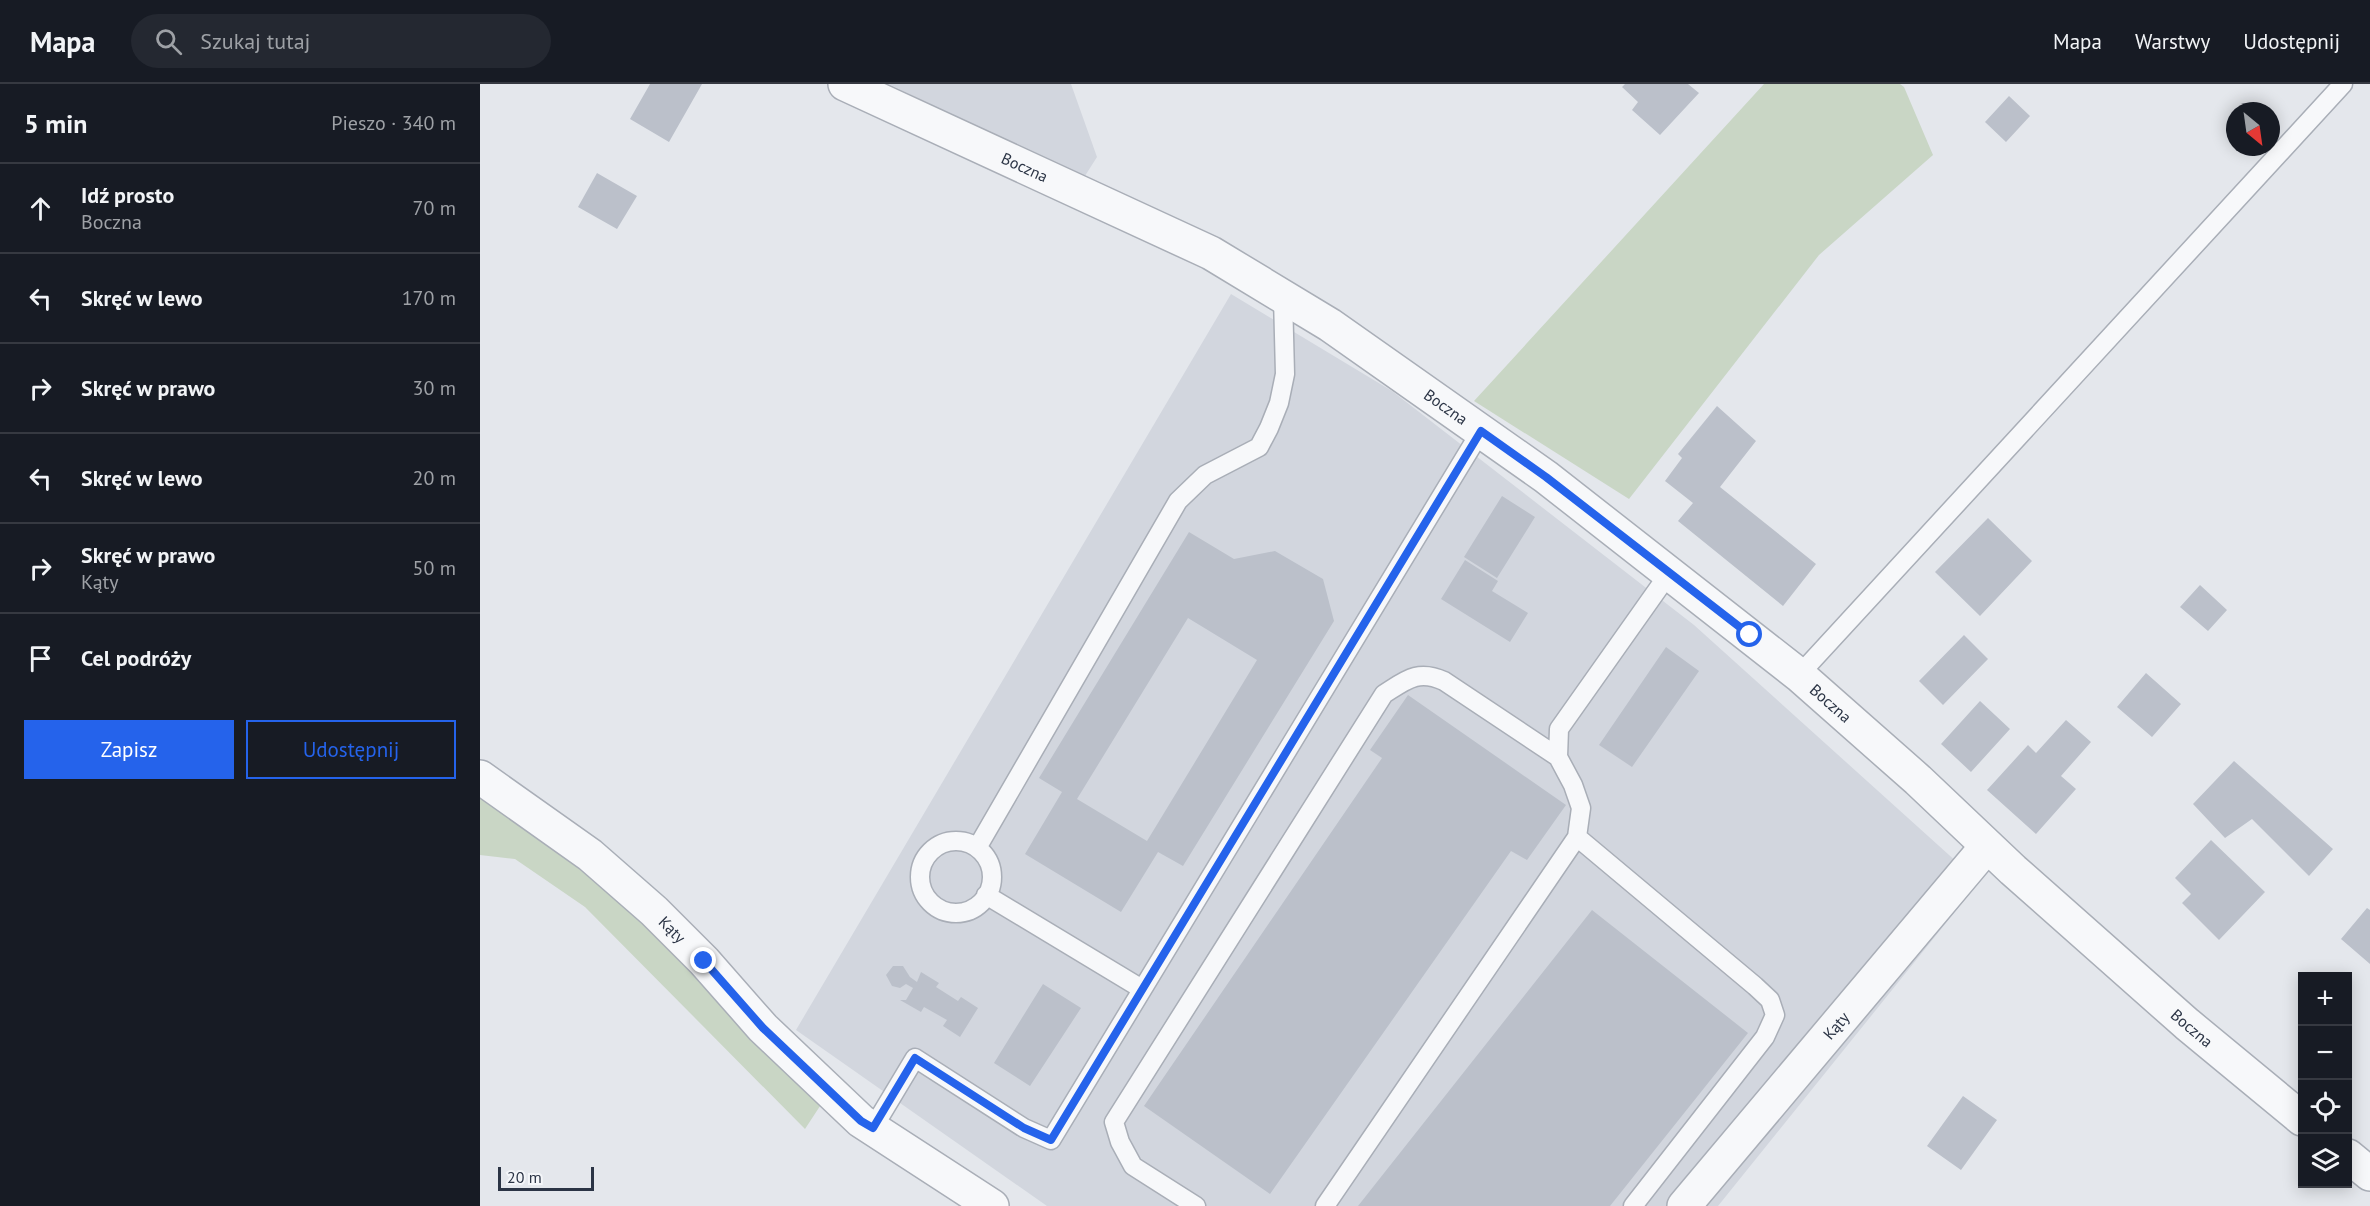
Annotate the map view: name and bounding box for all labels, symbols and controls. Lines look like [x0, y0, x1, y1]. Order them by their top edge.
search box [131, 14, 551, 68]
text: Mapa [30, 23, 95, 60]
icon: search [152, 25, 185, 58]
text: Szukaj tutaj [200, 27, 310, 55]
text: Mapa [2053, 28, 2102, 55]
text: Warstwy [2135, 28, 2210, 55]
text: Udostępnij [2243, 28, 2340, 55]
north arrow [2226, 102, 2280, 156]
text: 5 min [24, 107, 87, 140]
text: Pieszo · 340 m [331, 110, 456, 136]
street label: Boczna [998, 148, 1051, 186]
text: Idź prosto [81, 181, 174, 209]
icon: ahead [24, 192, 57, 225]
text: 70 m [413, 195, 456, 221]
text: Boczna [81, 209, 142, 235]
icon: left [24, 282, 57, 315]
text: Skręć w lewo [81, 284, 202, 312]
text: 170 m [402, 285, 456, 311]
icon: right [24, 372, 57, 405]
text: Skręć w prawo [81, 374, 215, 402]
text: 30 m [413, 375, 456, 401]
street label: Boczna [1420, 384, 1472, 429]
icon: left [24, 462, 57, 495]
text: Skręć w lewo [81, 464, 202, 492]
text: 20 m [413, 465, 456, 491]
text: Skręć w prawo [81, 541, 215, 569]
icon: right [24, 552, 57, 585]
text: 50 m [413, 555, 456, 581]
text: Kąty [81, 569, 119, 595]
route start [1736, 621, 1762, 647]
icon: arrive [24, 642, 57, 675]
text: Cel podróży [81, 644, 191, 672]
street label: Boczna [1806, 679, 1856, 727]
button: Zapisz [24, 720, 234, 779]
button: Udostępnij [246, 720, 456, 779]
street label: Kąty [655, 912, 691, 948]
route end [690, 947, 716, 973]
map controls [2298, 972, 2352, 1188]
button: + [2298, 972, 2352, 1026]
street label: Boczna [2167, 1005, 2217, 1051]
street label: Kąty [1819, 1007, 1854, 1043]
button: − [2298, 1026, 2352, 1080]
button: locate [2298, 1080, 2352, 1134]
button: layers [2298, 1134, 2352, 1188]
scale bar [498, 1164, 594, 1192]
text: 20 m [507, 1167, 542, 1187]

